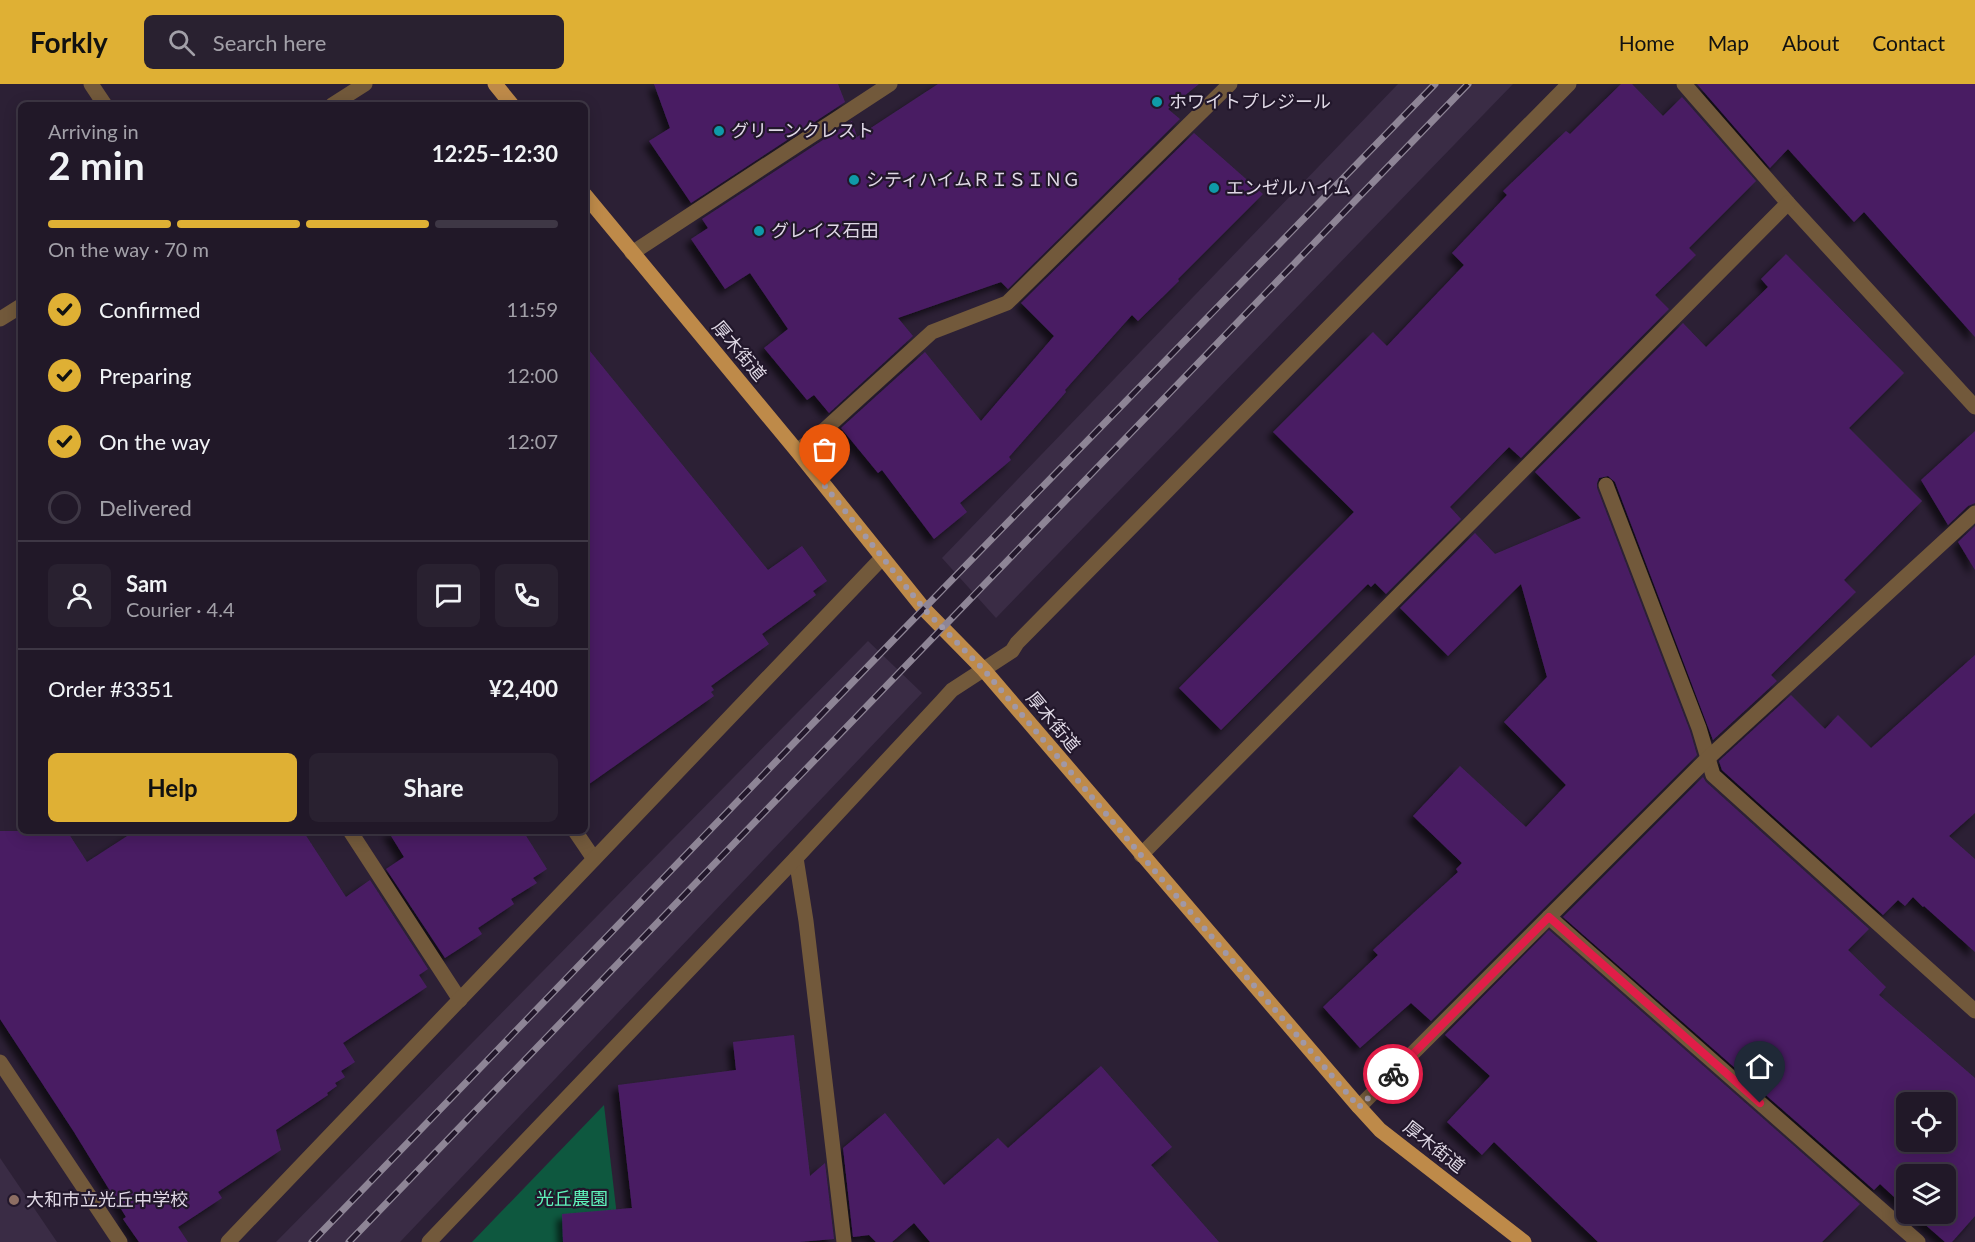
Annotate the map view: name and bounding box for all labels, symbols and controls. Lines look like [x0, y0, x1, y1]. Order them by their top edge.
search box [144, 15, 564, 69]
text: Forkly [30, 25, 108, 59]
icon: search [165, 26, 198, 59]
text: Search here [213, 29, 326, 56]
text: Home [1619, 30, 1675, 55]
text: Map [1708, 30, 1749, 55]
text: About [1782, 30, 1839, 55]
text: Contact [1872, 30, 1945, 55]
place label: ホワイトプレジール [1169, 90, 1331, 112]
marker: ホワイトプレジール [1150, 95, 1164, 109]
text: Arriving in [48, 119, 139, 143]
place label: グリーンクレスト [731, 119, 874, 141]
marker: グリーンクレスト [712, 124, 726, 138]
text: 12:25–12:30 [432, 140, 558, 167]
text: 2 min [48, 142, 145, 188]
place label: シティハイムＲＩＳＩＮＧ [866, 168, 1080, 190]
marker: シティハイムＲＩＳＩＮＧ [847, 173, 861, 187]
place label: エンゼルハイム [1226, 176, 1351, 198]
marker: エンゼルハイム [1207, 181, 1221, 195]
place label: グレイス石田 [771, 219, 878, 241]
marker: グレイス石田 [752, 224, 766, 238]
text: On the way · 70 m [48, 237, 209, 261]
icon: check [48, 293, 81, 326]
text: Confirmed [99, 296, 201, 323]
text: 11:59 [507, 297, 558, 321]
street label: 厚木街道 [708, 316, 771, 385]
icon: check [48, 359, 81, 392]
text: Preparing [99, 362, 191, 389]
text: 12:00 [507, 363, 558, 387]
pin [799, 424, 850, 486]
icon: check [48, 425, 81, 458]
text: On the way [99, 428, 210, 455]
text: 12:07 [507, 429, 558, 453]
icon: bag [808, 433, 841, 466]
text: Delivered [99, 494, 192, 521]
button: person [48, 564, 111, 627]
button: chat [417, 564, 480, 627]
button: phone [495, 564, 558, 627]
text: Sam [126, 570, 168, 597]
text: Courier · 4.4 [126, 597, 235, 621]
text: Order #3351 [48, 675, 174, 702]
text: ¥2,400 [489, 675, 558, 702]
street label: 厚木街道 [1022, 687, 1085, 756]
button: Help [48, 753, 297, 822]
button: Share [309, 753, 558, 822]
pin [1734, 1041, 1785, 1103]
courier [1363, 1044, 1423, 1104]
icon: home [1743, 1050, 1776, 1083]
icon: bike [1377, 1058, 1410, 1091]
map controls [1896, 1092, 1956, 1224]
button: locate [1896, 1092, 1956, 1152]
street label: 厚木街道 [1399, 1115, 1470, 1177]
button: layers [1896, 1164, 1956, 1224]
park label: 光丘農園 [536, 1187, 608, 1209]
place label: 大和市立光丘中学校 [26, 1188, 188, 1210]
marker: 大和市立光丘中学校 [7, 1193, 21, 1207]

